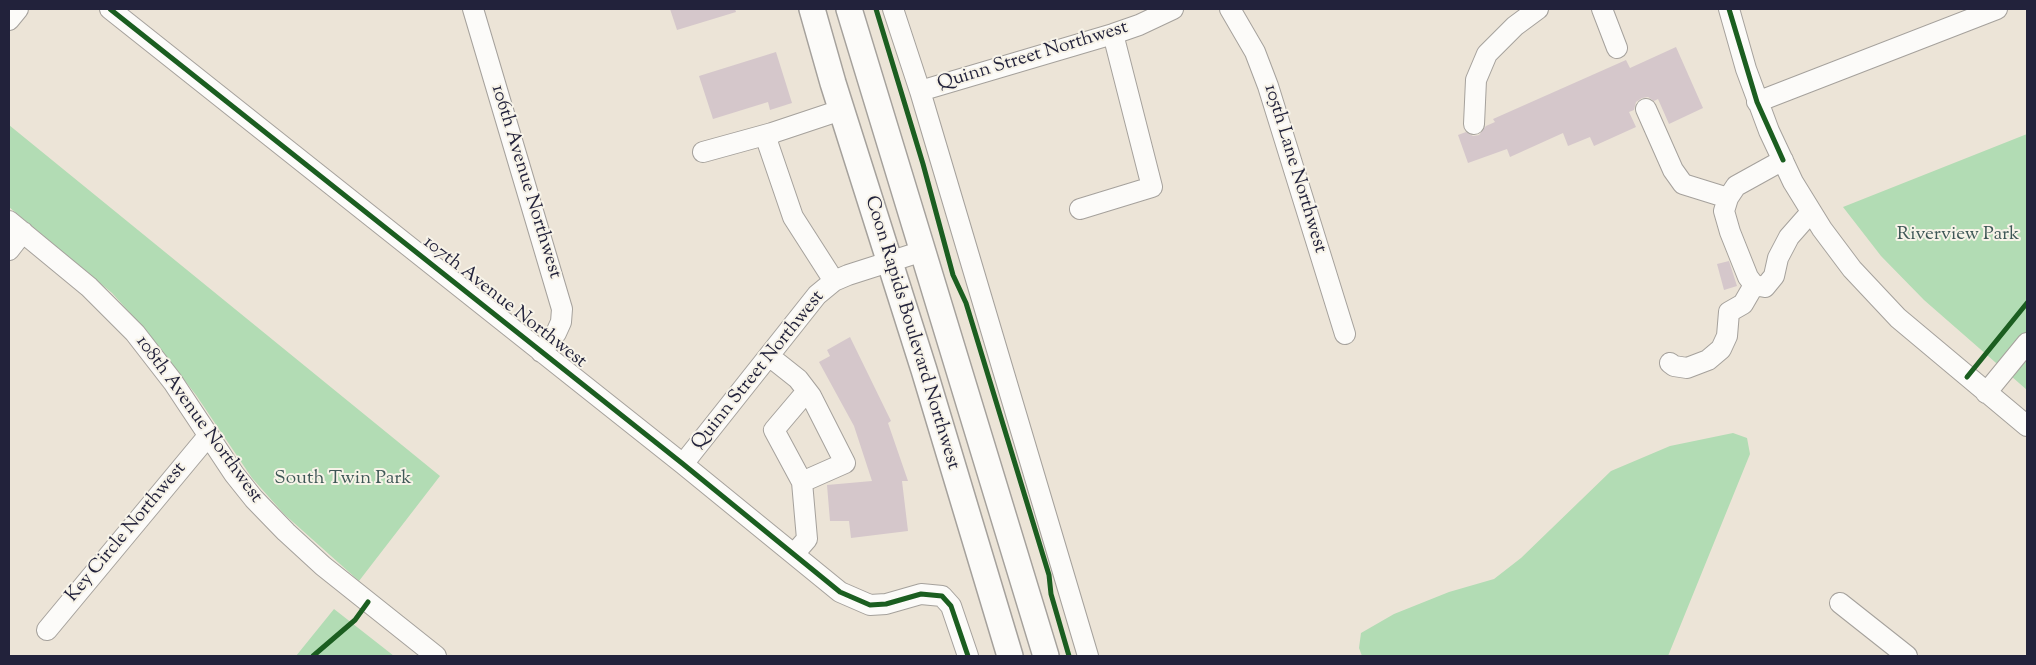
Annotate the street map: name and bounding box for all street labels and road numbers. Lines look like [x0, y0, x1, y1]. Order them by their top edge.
street label: Quinn Street Northwest [935, 17, 1131, 97]
street label: 106th Avenue Northwest [485, 82, 565, 282]
street label: 105th Lane Northwest [1258, 82, 1330, 256]
street label: Coon Rapids Boulevard Northwest [858, 193, 964, 473]
street label: 107th Avenue Northwest [418, 232, 590, 374]
street label: Quinn Street Northwest [688, 287, 830, 455]
street label: 108th Avenue Northwest [130, 332, 266, 508]
street label: Key Circle Northwest [62, 459, 192, 607]

